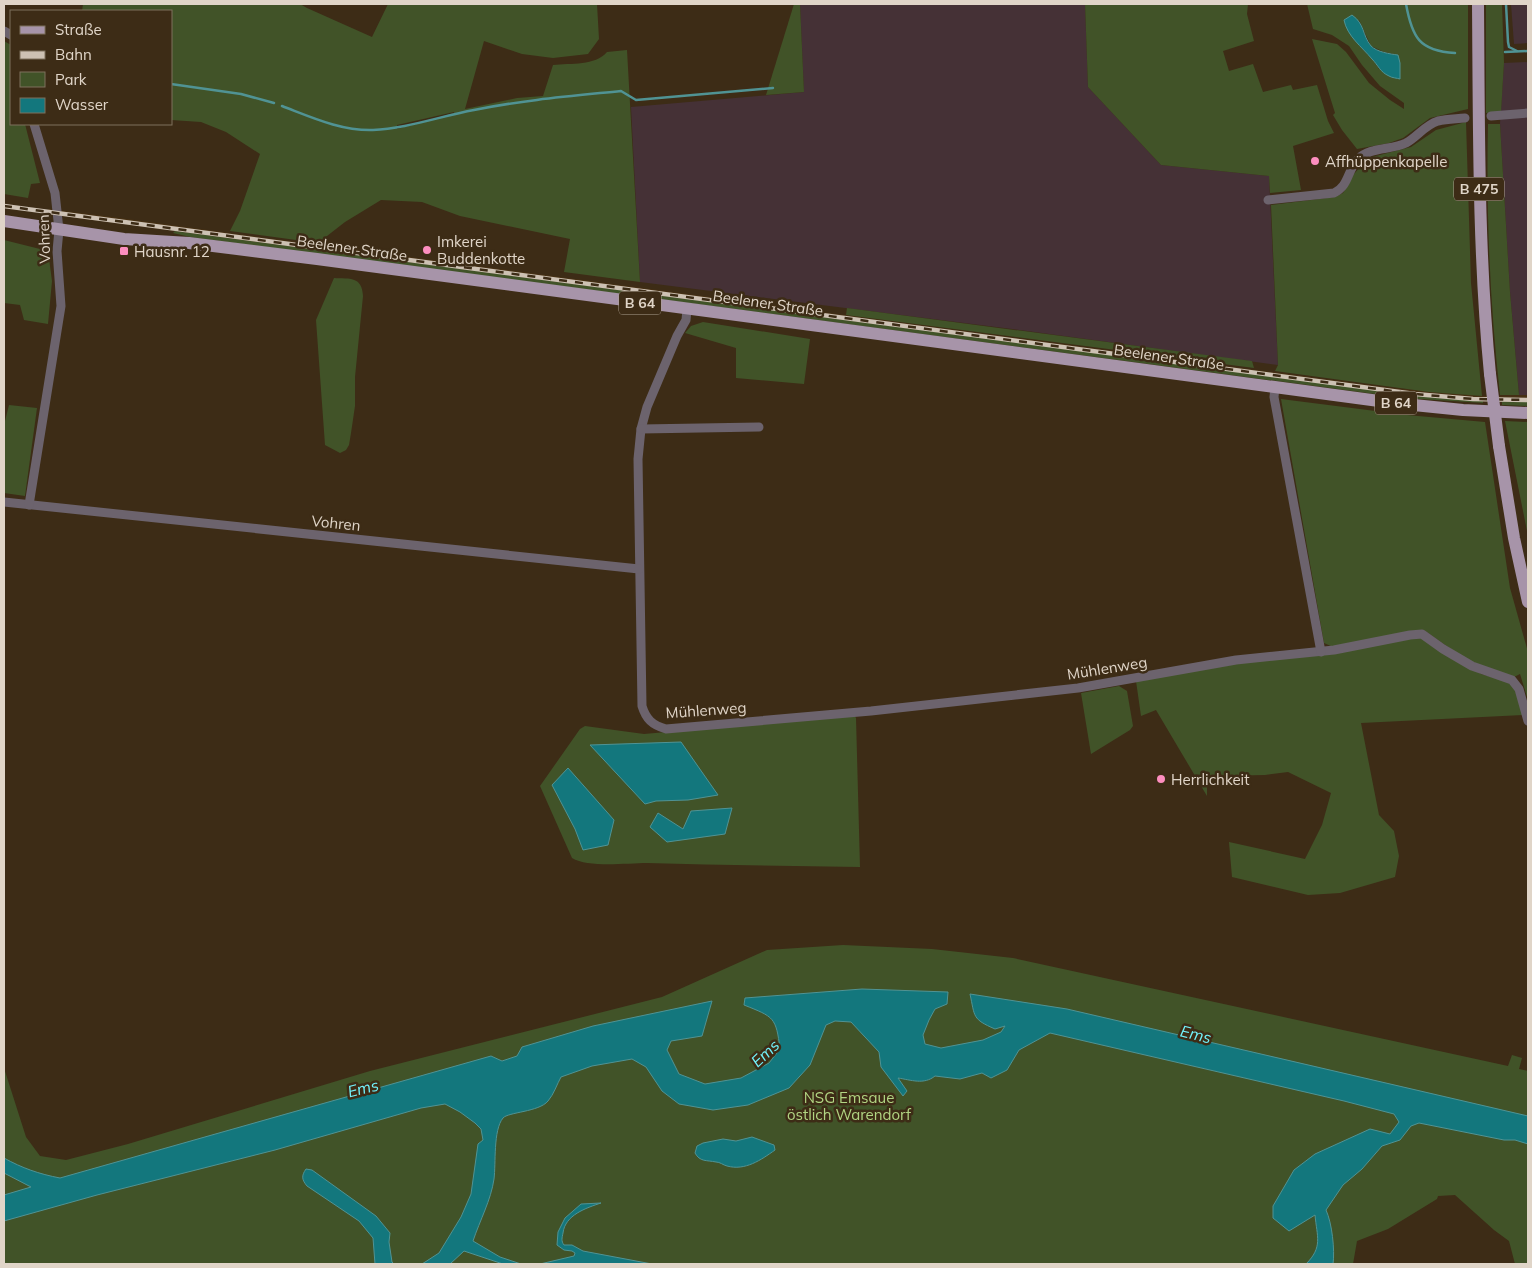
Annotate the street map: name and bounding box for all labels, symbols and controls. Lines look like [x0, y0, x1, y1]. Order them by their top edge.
legend [10, 10, 172, 125]
text: Straße [55, 20, 102, 39]
text: Bahn [55, 45, 92, 64]
text: Park [55, 70, 87, 89]
text: Wasser [55, 95, 109, 114]
place label: Affhüppenkapelle [1325, 152, 1447, 171]
marker: Affhüppenkapelle [1309, 155, 1321, 167]
road number: B 475 [1454, 178, 1504, 200]
street label: Vohren [34, 214, 54, 264]
street label: Beelener Straße [296, 231, 408, 265]
place label: Imkerei Buddenkotte [437, 232, 525, 268]
place label: Hausnr. 12 [134, 242, 210, 261]
marker: Imkerei Buddenkotte [421, 244, 433, 256]
marker: Hausnr. 12 [118, 245, 130, 257]
street label: Beelener Straße [712, 286, 824, 320]
road number: B 64 [619, 292, 661, 314]
street label: Beelener Straße [1113, 340, 1225, 374]
road number: B 64 [1375, 392, 1417, 414]
street label: Vohren [311, 511, 361, 535]
street label: Mühlenweg [1066, 652, 1148, 684]
street label: Mühlenweg [665, 698, 747, 722]
place label: Herrlichkeit [1171, 770, 1249, 789]
marker: Herrlichkeit [1155, 773, 1167, 785]
water label: Ems [1178, 1020, 1214, 1048]
water label: Ems [747, 1035, 783, 1071]
water label: Ems [345, 1074, 381, 1102]
park label: NSG Emsaue östlich Warendorf [787, 1088, 912, 1124]

